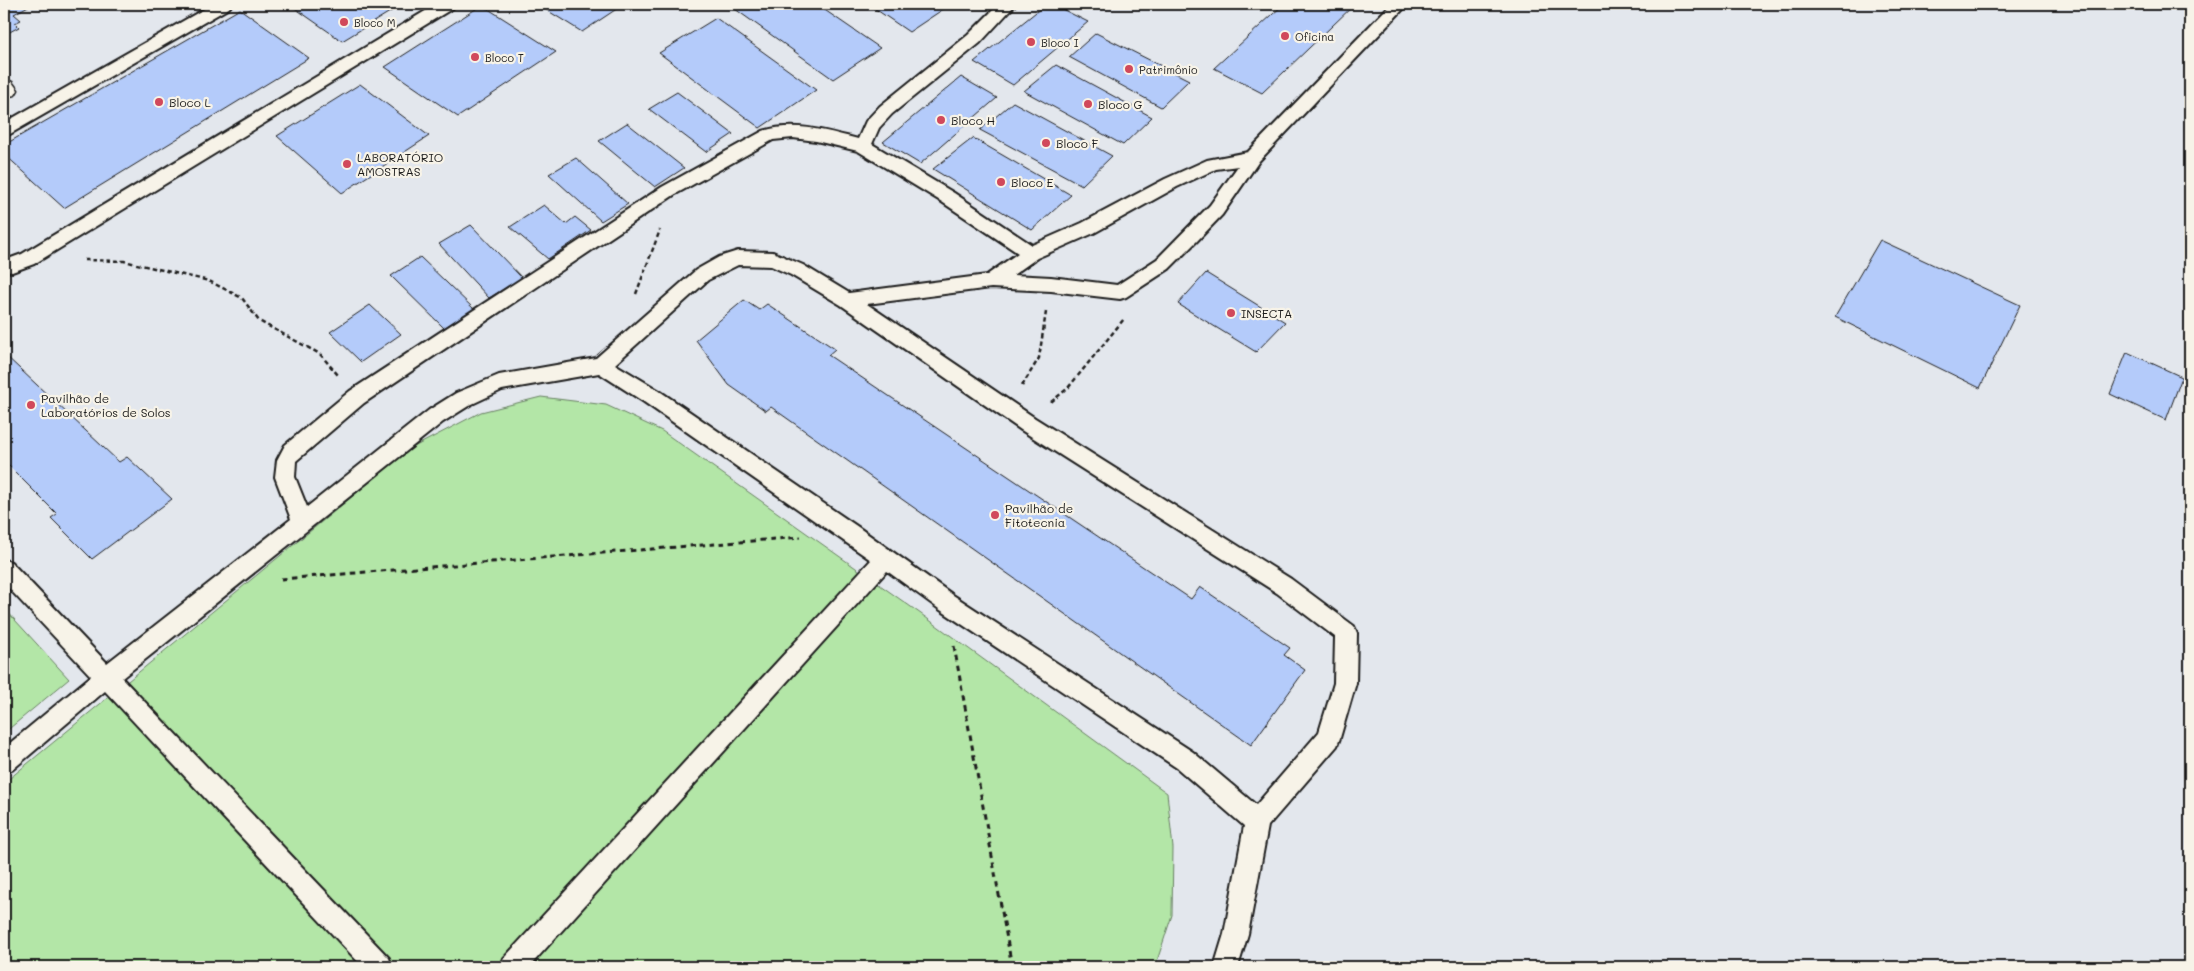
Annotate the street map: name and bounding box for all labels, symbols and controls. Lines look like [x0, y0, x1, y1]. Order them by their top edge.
place label: Bloco M [354, 15, 395, 30]
marker: Bloco M [338, 16, 350, 28]
place label: Oficina [1295, 29, 1334, 44]
marker: Oficina [1279, 30, 1291, 42]
place label: Bloco I [1041, 35, 1079, 50]
marker: Bloco I [1025, 36, 1037, 48]
place label: Bloco T [485, 50, 524, 65]
marker: Bloco T [469, 51, 481, 63]
place label: Patrimônio [1139, 62, 1198, 77]
marker: Patrimônio [1123, 63, 1135, 75]
place label: Bloco L [169, 94, 212, 110]
marker: Bloco L [153, 96, 165, 108]
place label: Bloco G [1098, 96, 1143, 112]
marker: Bloco G [1082, 98, 1094, 110]
place label: Bloco H [951, 112, 995, 128]
marker: Bloco H [935, 114, 947, 126]
place label: Bloco F [1056, 135, 1099, 151]
marker: Bloco F [1040, 137, 1052, 149]
place label: LABORATÓRIO AMOSTRAS [357, 149, 443, 179]
marker: LABORATÓRIO AMOSTRAS [341, 158, 353, 170]
place label: Bloco E [1011, 174, 1054, 190]
marker: Bloco E [995, 176, 1007, 188]
place label: INSECTA [1241, 305, 1292, 321]
marker: INSECTA [1225, 307, 1237, 319]
place label: Pavilhão de Laboratórios de Solos [41, 390, 171, 420]
marker: Pavilhão de Laboratórios de Solos [25, 399, 37, 411]
place label: Pavilhão de Fitotecnia [1005, 500, 1073, 530]
marker: Pavilhão de Fitotecnia [989, 509, 1001, 521]

